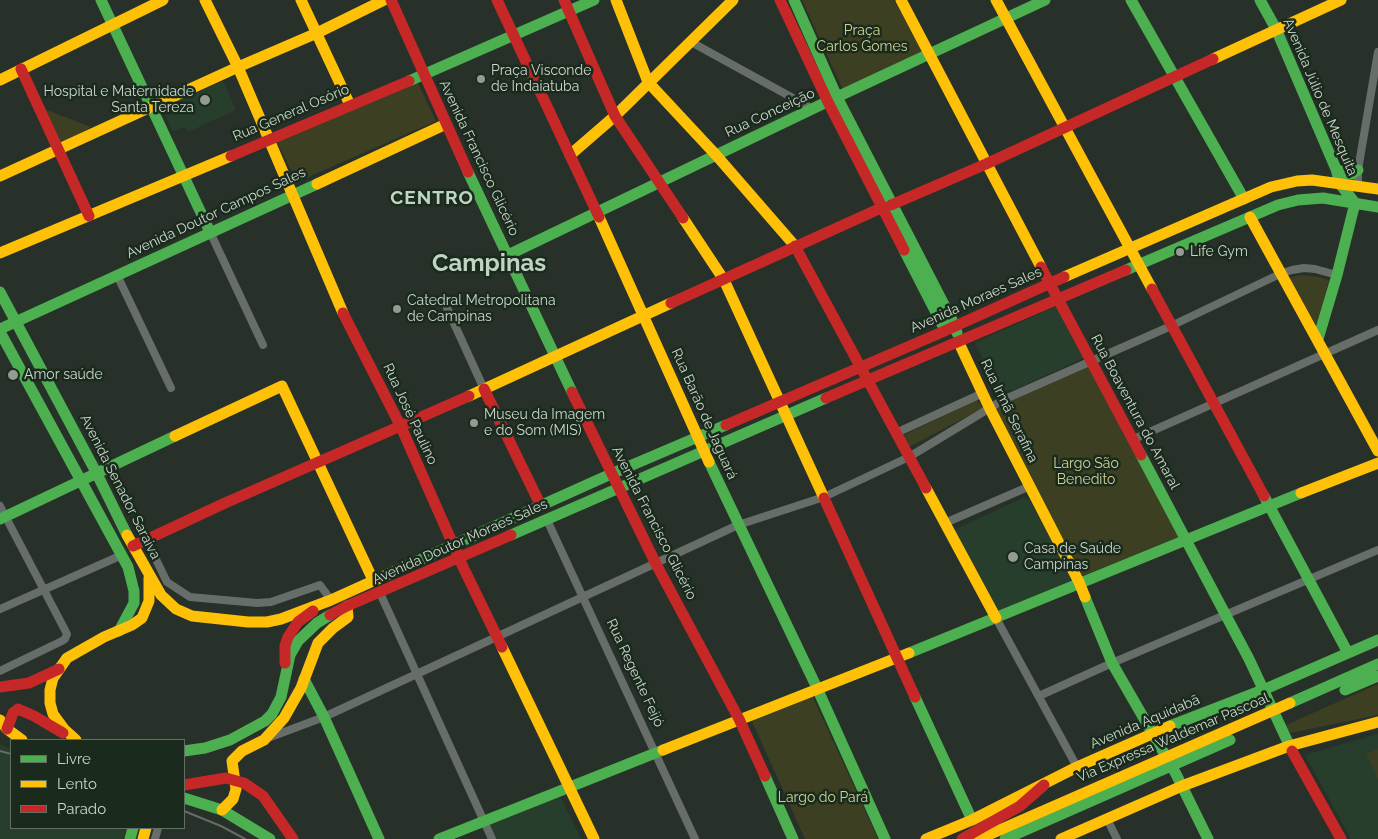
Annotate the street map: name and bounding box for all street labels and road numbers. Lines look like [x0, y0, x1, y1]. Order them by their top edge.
street label: Avenida Júlio de Mesquita [1279, 16, 1361, 178]
street label: Avenida Francisco Glicério [435, 77, 523, 239]
street label: Rua General Osório [230, 81, 352, 145]
street label: Rua Conceição [722, 85, 818, 141]
street label: Avenida Doutor Campos Sales [124, 164, 308, 262]
street label: Avenida Moraes Sales [908, 263, 1044, 337]
street label: Rua Boaventura do Amaral [1087, 332, 1183, 492]
street label: Rua Barão de Jaguará [667, 346, 741, 482]
street label: Rua Irmã Serafina [977, 357, 1041, 465]
street label: Rua José Paulino [379, 361, 441, 467]
street label: Avenida Senador Saraiva [76, 412, 164, 562]
street label: Avenida Francisco Glicério [608, 443, 700, 603]
street label: Avenida Doutor Moraes Sales [370, 496, 550, 588]
street label: Rua Regente Feijó [603, 616, 667, 730]
street label: Via Expressa Waldemar Pascoal [1074, 690, 1272, 786]
street label: Avenida Aquidabã [1088, 691, 1202, 753]

